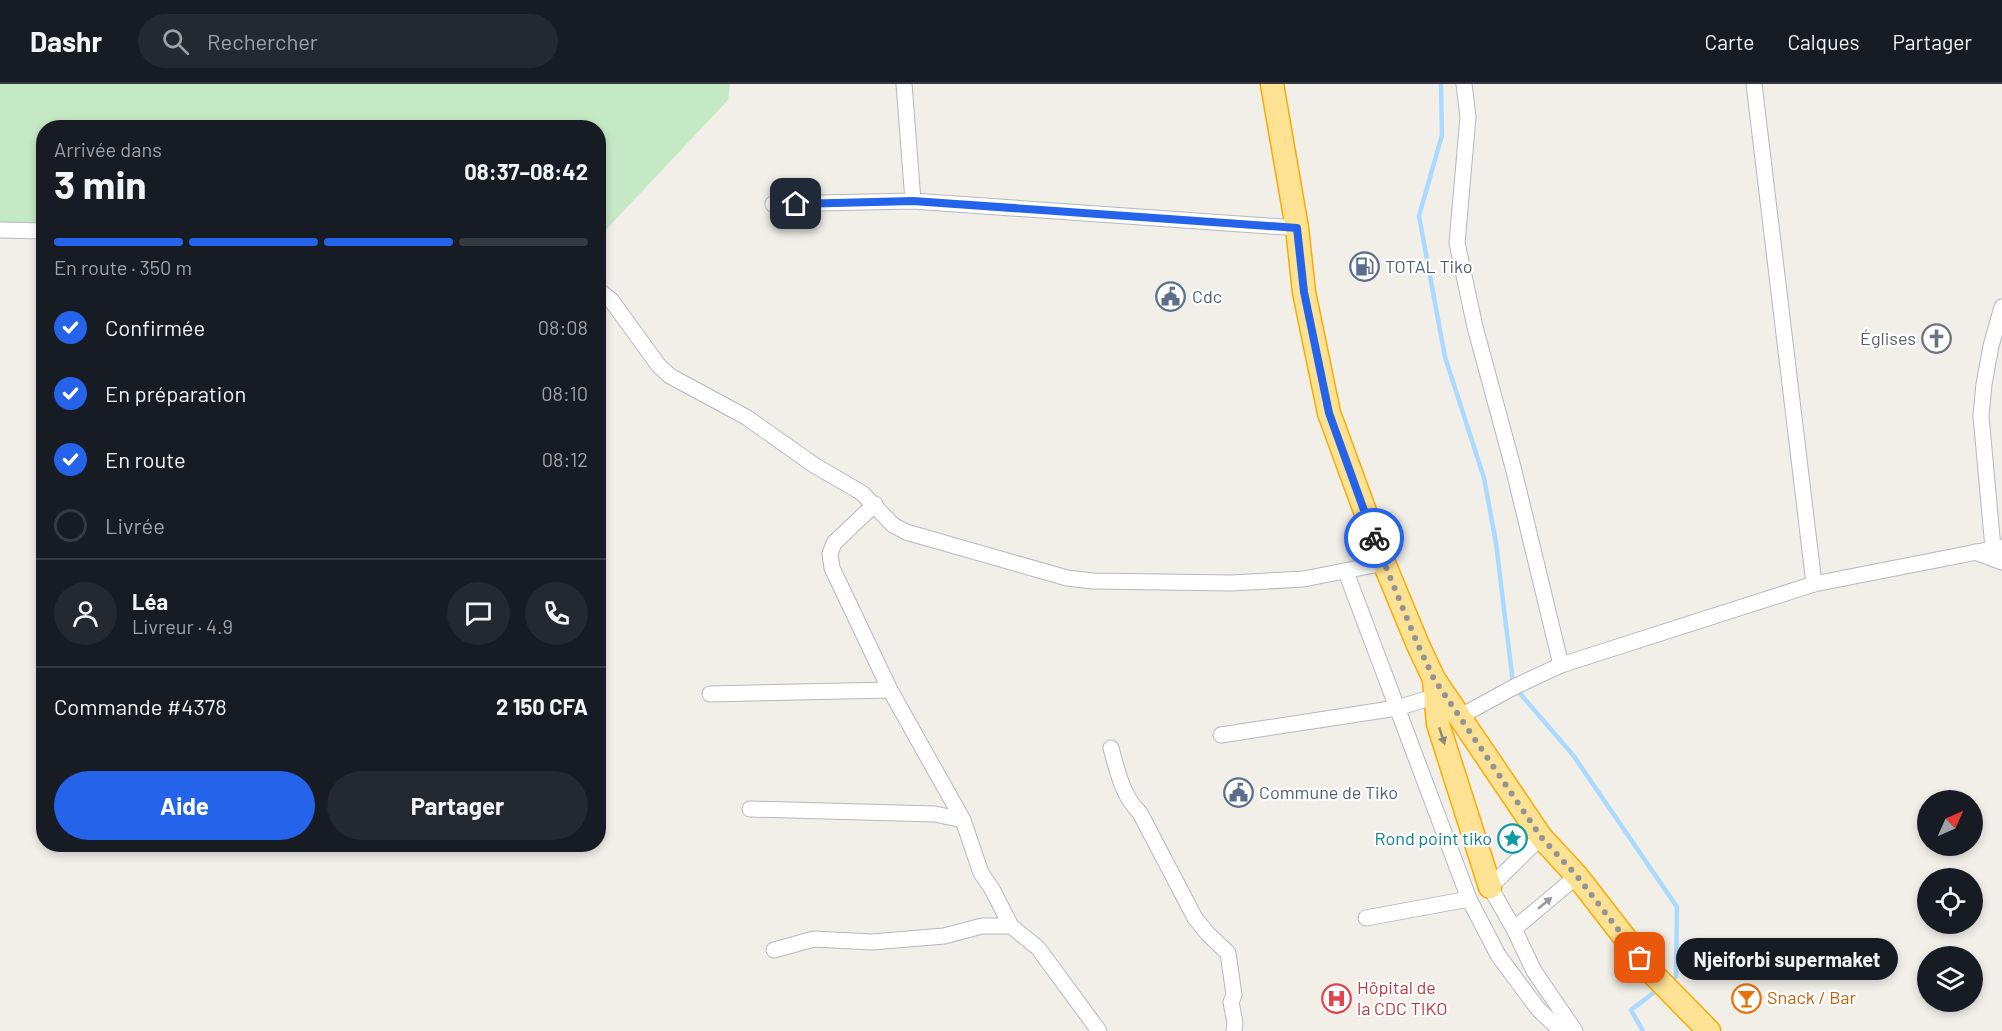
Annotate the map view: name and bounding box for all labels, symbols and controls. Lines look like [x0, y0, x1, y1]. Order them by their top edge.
search box [138, 14, 558, 68]
text: Dashr [30, 24, 102, 58]
icon: search [159, 25, 192, 58]
text: Rechercher [207, 28, 318, 54]
text: Carte [1705, 29, 1754, 54]
text: Calques [1787, 29, 1860, 54]
text: Partager [1893, 29, 1972, 54]
text: Arrivée dans [54, 137, 162, 161]
text: 08:37–08:42 [464, 158, 588, 184]
text: 3 min [54, 160, 147, 207]
pin [770, 178, 821, 229]
icon: home [779, 187, 812, 220]
fuel station icon: TOTAL Tiko [1348, 251, 1380, 283]
text: En route · 350 m [54, 255, 192, 279]
place label: TOTAL Tiko [1385, 255, 1472, 277]
public building icon: Cdc [1155, 281, 1187, 313]
place label: Cdc [1192, 285, 1222, 307]
icon: check [54, 311, 87, 344]
text: Confirmée [105, 314, 205, 340]
text: 08:08 [538, 315, 588, 339]
church icon: Églises [1921, 323, 1953, 355]
place label: Églises [1860, 327, 1916, 349]
icon: check [54, 377, 87, 410]
text: En préparation [105, 380, 246, 406]
text: 08:10 [541, 381, 588, 405]
icon: check [54, 443, 87, 476]
text: En route [105, 446, 186, 472]
text: 08:12 [542, 447, 588, 471]
courier [1344, 508, 1404, 568]
text: Livrée [105, 512, 165, 538]
icon: bike [1358, 522, 1391, 555]
button: person [54, 582, 117, 645]
button: chat [447, 582, 510, 645]
button: phone [525, 582, 588, 645]
text: Léa [132, 588, 168, 614]
text: Livreur · 4.9 [132, 614, 233, 638]
text: Commande #4378 [54, 693, 227, 719]
text: 2 150 CFA [496, 693, 588, 719]
one-way arrow [1438, 727, 1447, 745]
button: Aide [54, 771, 315, 840]
button: Partager [327, 771, 588, 840]
public building icon: Commune de Tiko [1222, 777, 1254, 809]
place label: Commune de Tiko [1259, 781, 1398, 803]
north arrow [1917, 790, 1983, 856]
map controls [1917, 790, 1983, 1012]
place icon: Rond point tiko [1497, 823, 1529, 855]
place label: Rond point tiko [1375, 827, 1492, 849]
button: locate [1917, 868, 1983, 934]
one-way arrow [1537, 896, 1553, 909]
pin [1614, 932, 1665, 983]
callout: Njeiforbi supermaket [1676, 937, 1898, 979]
icon: bag [1623, 941, 1656, 974]
button: layers [1917, 946, 1983, 1012]
text: Njeiforbi supermaket [1694, 947, 1880, 971]
place label: Hôpital de la CDC TIKO [1357, 976, 1447, 1019]
hospital icon: Hôpital de la CDC TIKO [1320, 982, 1352, 1014]
bar icon: Snack / Bar [1730, 982, 1762, 1014]
place label: Snack / Bar [1767, 986, 1857, 1008]

